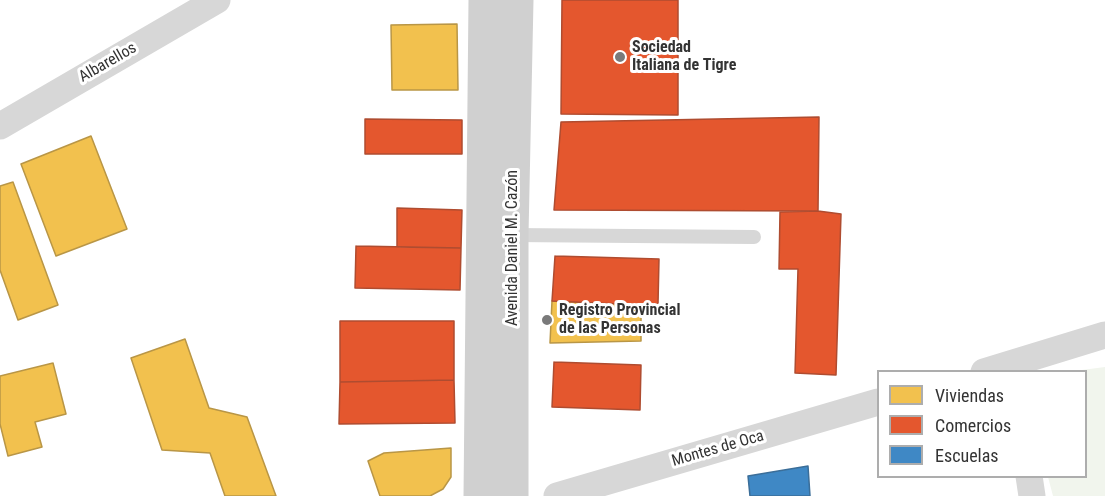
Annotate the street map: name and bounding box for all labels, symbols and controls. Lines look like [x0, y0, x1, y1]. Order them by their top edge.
place label: Sociedad Italiana de Tigre [632, 38, 736, 76]
street label: Albarellos [76, 39, 140, 87]
marker: Sociedad Italiana de Tigre [613, 50, 627, 64]
street label: Avenida Daniel M. Cazón [503, 170, 523, 326]
place label: Registro Provincial de las Personas [559, 301, 680, 339]
marker: Registro Provincial de las Personas [540, 313, 554, 327]
legend [877, 370, 1087, 478]
text: Viviendas [935, 385, 1004, 406]
text: Comercios [935, 415, 1011, 436]
street label: Montes de Oca [670, 427, 766, 471]
text: Escuelas [935, 445, 999, 466]

